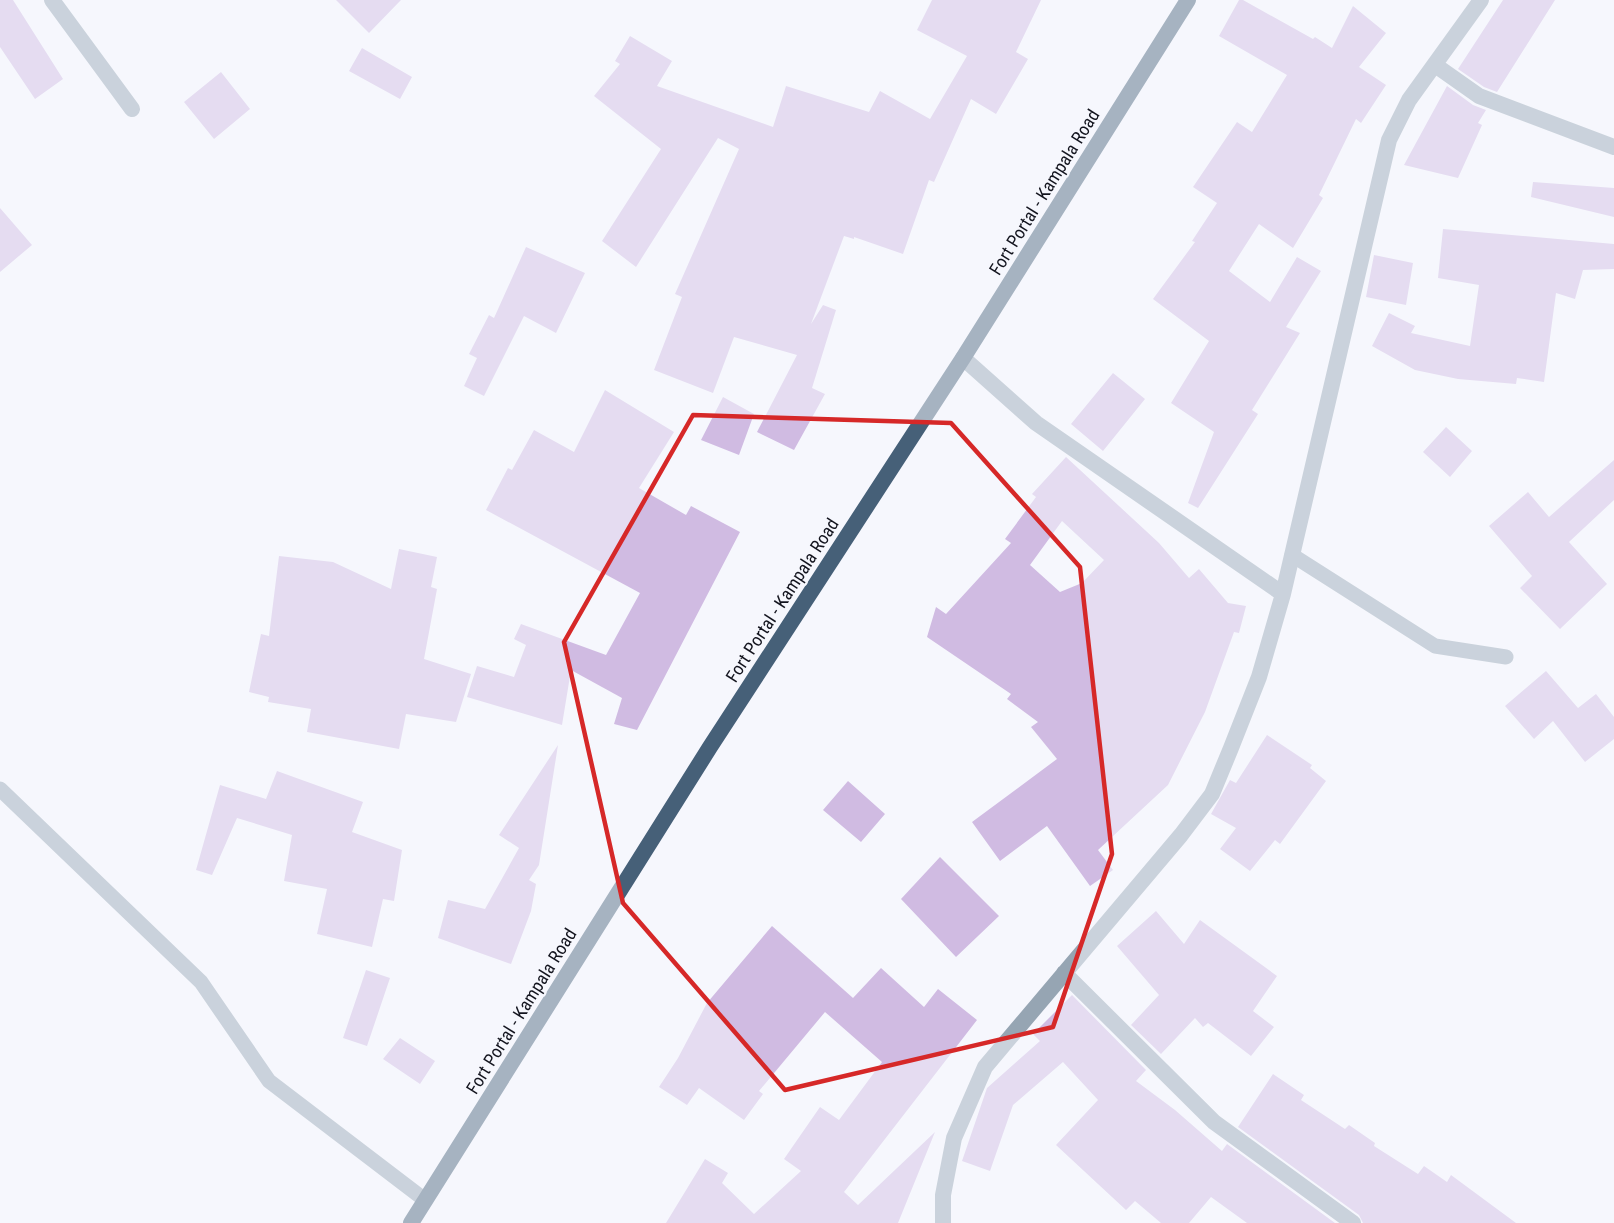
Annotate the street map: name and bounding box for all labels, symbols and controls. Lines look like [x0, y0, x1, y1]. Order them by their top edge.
street label: Fort Portal - Kampala Road [984, 105, 1104, 279]
street label: Fort Portal - Kampala Road [721, 514, 843, 686]
street label: Fort Portal - Kampala Road [461, 924, 581, 1098]

